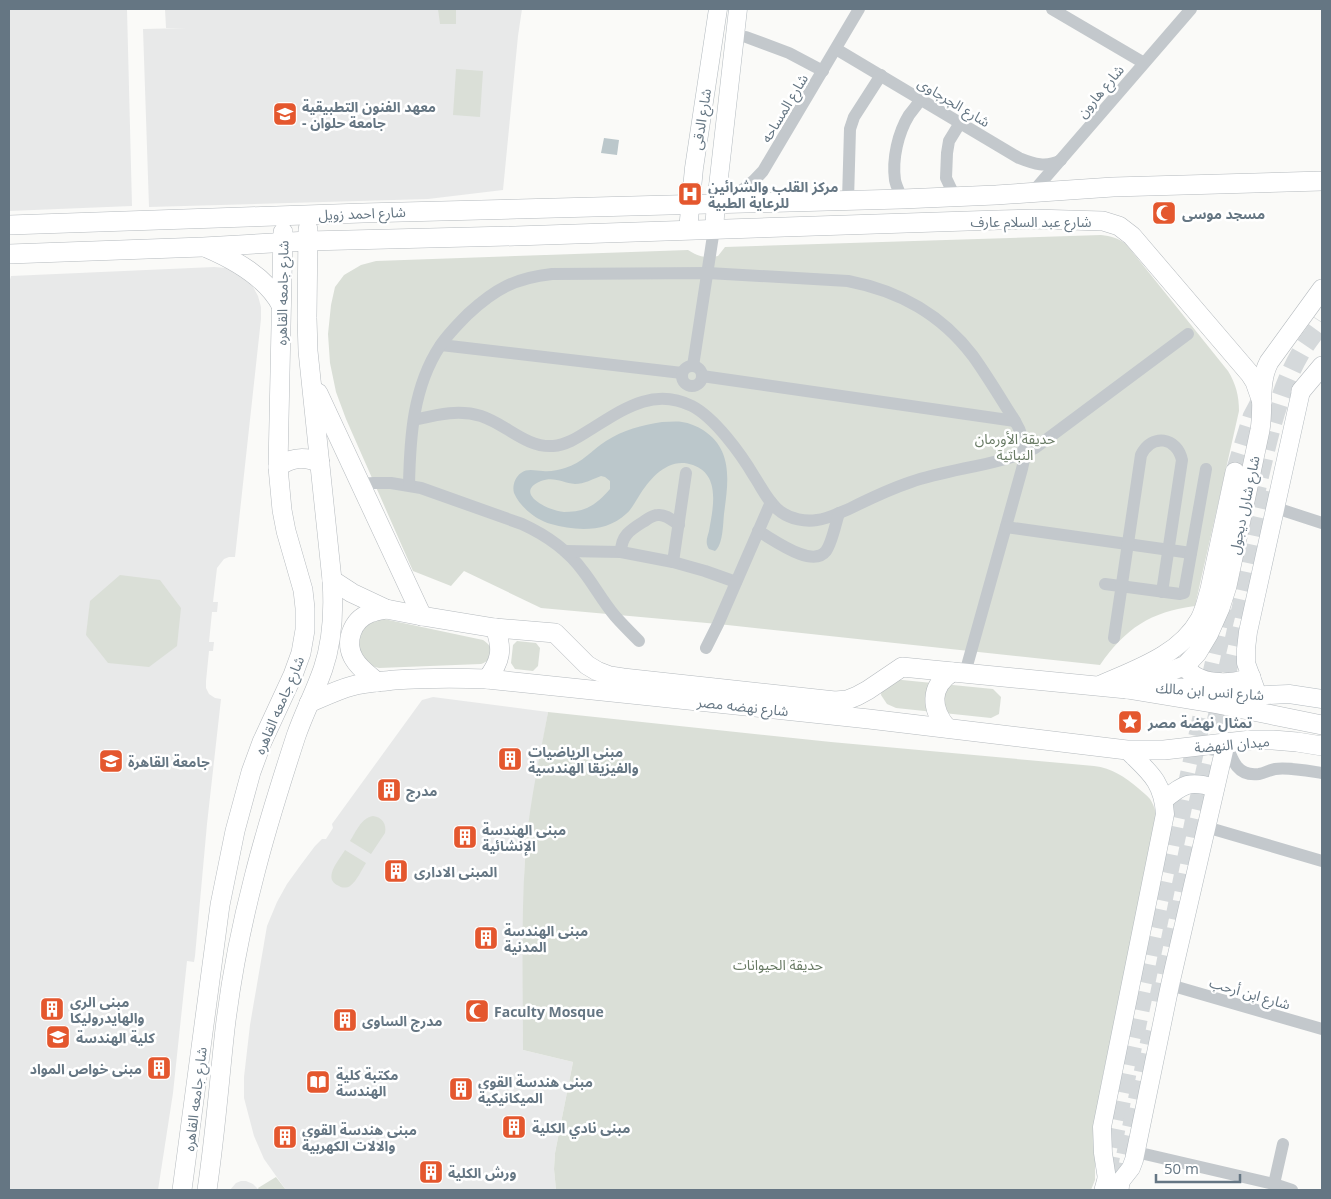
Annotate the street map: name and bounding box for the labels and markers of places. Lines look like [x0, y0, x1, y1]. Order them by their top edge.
place label: معهد الفنون التطبيقية - جامعة حلوان [302, 97, 436, 132]
school or university icon: معهد الفنون التطبيقية - جامعة حلوان [272, 101, 298, 127]
place label: مركز القلب والشرائين للرعاية الطبية [708, 177, 838, 212]
hospital icon: مركز القلب والشرائين للرعاية الطبية [677, 181, 703, 207]
mosque icon: مسجد موسى [1151, 200, 1177, 226]
place label: مسجد موسى [1182, 204, 1265, 223]
place icon: تمثال نهضة مصر [1117, 709, 1143, 735]
place label: تمثال نهضة مصر [1147, 713, 1252, 732]
place label: مبنى الرياضيات والفيزيقا الهندسية [528, 742, 639, 777]
building icon: مبنى الرياضيات والفيزيقا الهندسية [497, 746, 523, 772]
school or university icon: جامعة القاهرة [98, 748, 124, 774]
place label: جامعة القاهرة [128, 752, 210, 771]
building icon: مدرج [376, 777, 402, 803]
place label: مدرج [406, 781, 438, 802]
place label: مبنى الهندسة الإنشائية [482, 820, 566, 856]
building icon: مبنى الهندسة الإنشائية [452, 824, 478, 850]
building icon: المبنى الادارى [383, 858, 409, 884]
place label: المبنى الادارى [414, 862, 497, 881]
place label: مبنى الهندسة المدنية [504, 921, 588, 956]
building icon: مبنى الهندسة المدنية [473, 925, 499, 951]
place label: مبنى الرى والهايدروليكا [70, 992, 145, 1027]
building icon: مبنى الرى والهايدروليكا [39, 996, 65, 1022]
mosque icon: Faculty Mosque [464, 998, 490, 1024]
place label: Faculty Mosque [494, 1002, 604, 1021]
building icon: مدرج الساوى [332, 1007, 358, 1033]
place label: مدرج الساوى [362, 1011, 442, 1032]
school or university icon: كلية الهندسة [45, 1024, 71, 1050]
place label: كلية الهندسة [76, 1028, 155, 1047]
building icon: مبنى خواص المواد [146, 1055, 172, 1081]
place label: مبنى خواص المواد [30, 1059, 142, 1078]
place label: مكتبة كلية الهندسة [336, 1065, 398, 1100]
library icon: مكتبة كلية الهندسة [305, 1069, 331, 1095]
place label: مبنى هندسة القوى الميكانيكية [478, 1072, 593, 1107]
building icon: مبنى هندسة القوى الميكانيكية [448, 1076, 474, 1102]
building icon: مبنى نادي الكلية [501, 1114, 527, 1140]
place label: مبنى نادي الكلية [532, 1118, 630, 1139]
place label: مبنى هندسة القوى والالات الكهربية [302, 1120, 417, 1155]
building icon: مبنى هندسة القوى والالات الكهربية [272, 1124, 298, 1150]
building icon: ورش الكلية [418, 1159, 444, 1185]
place label: ورش الكلية [448, 1163, 517, 1182]

